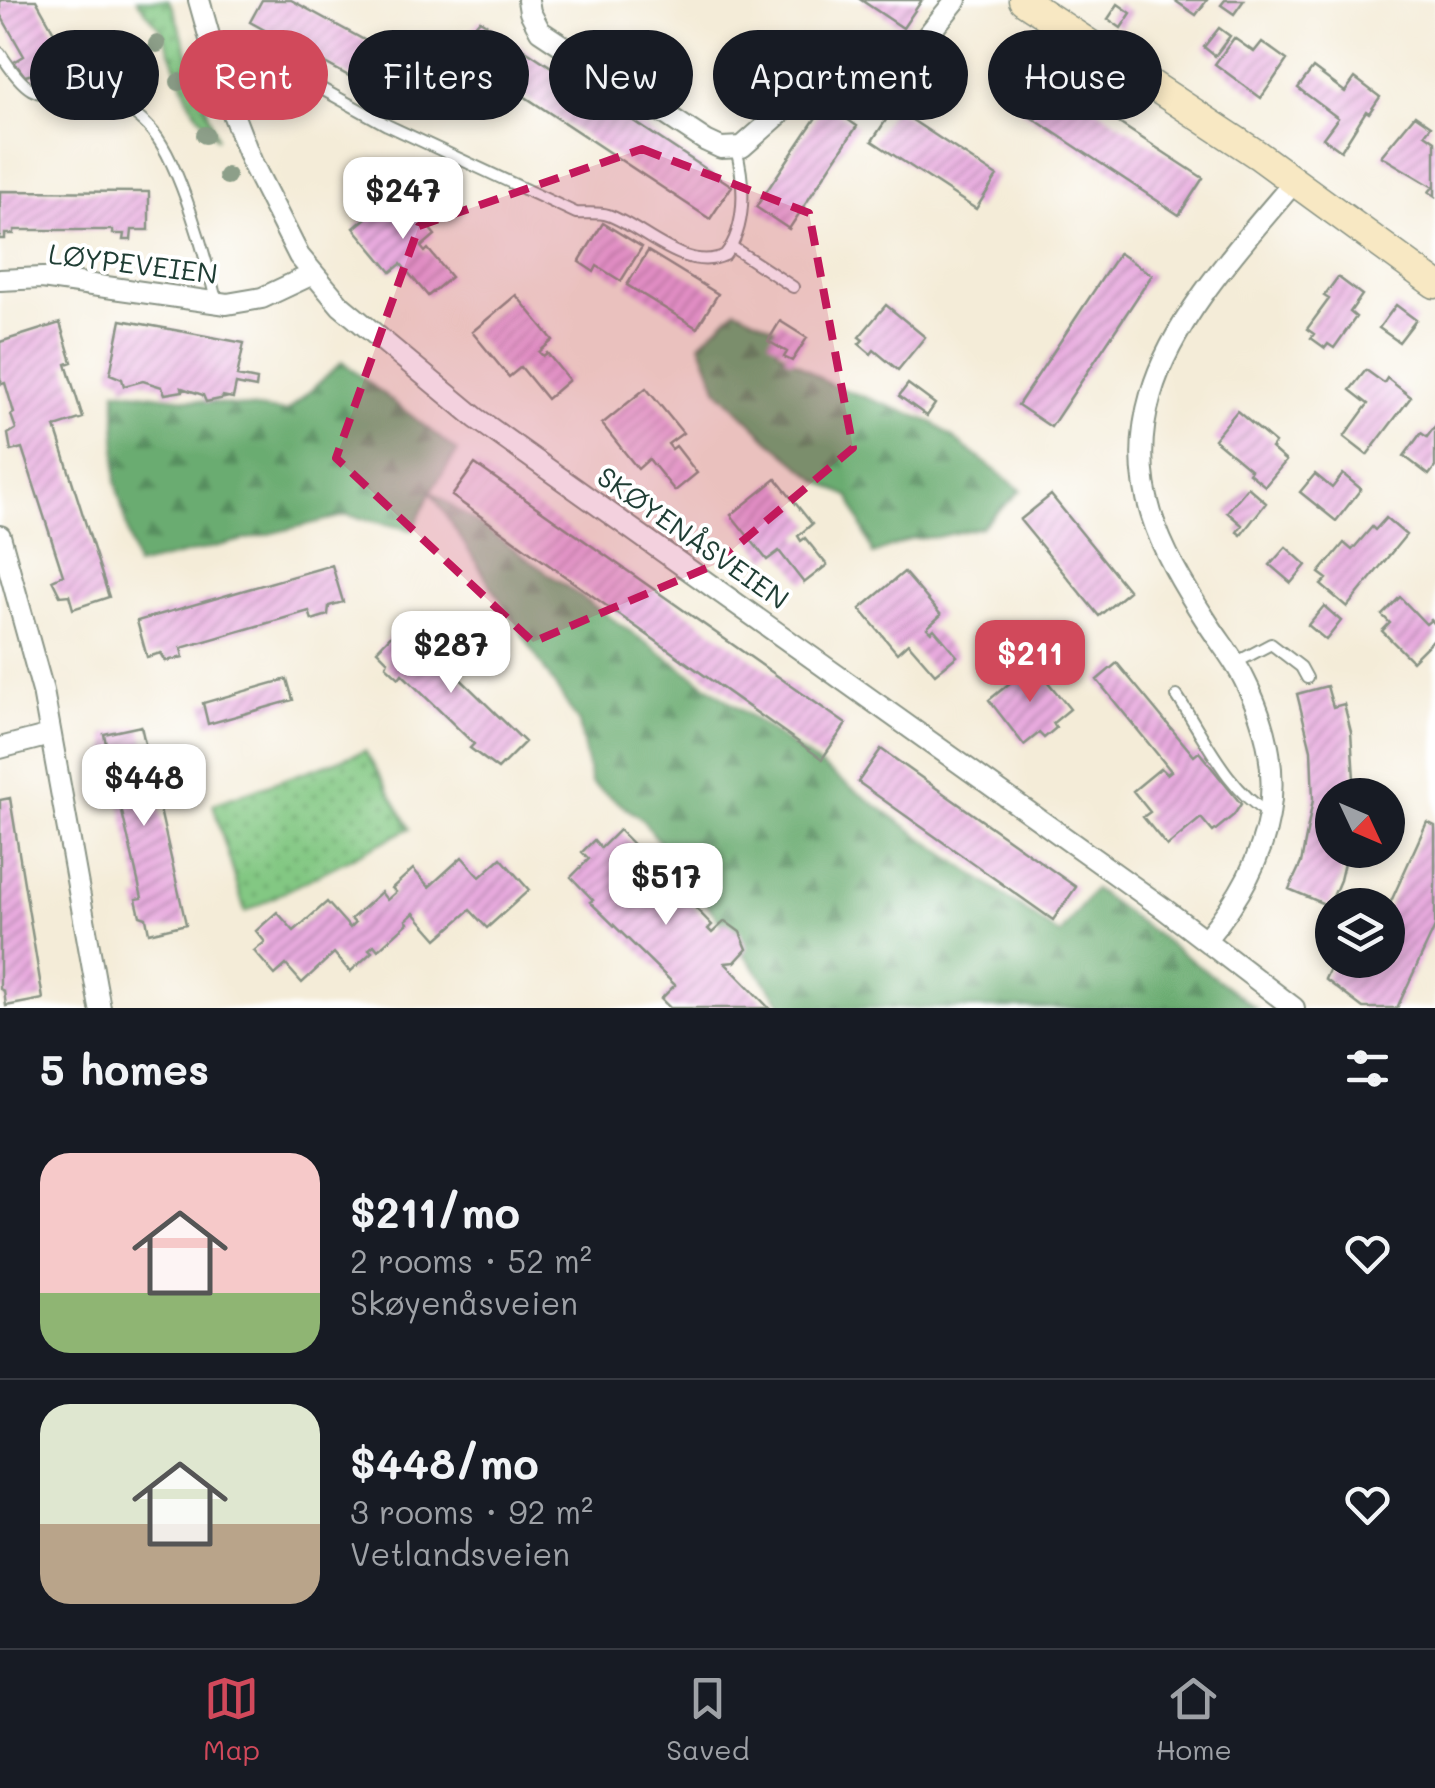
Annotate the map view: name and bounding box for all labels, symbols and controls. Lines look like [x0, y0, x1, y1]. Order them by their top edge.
chip: Buy [30, 30, 159, 120]
chip: Rent [179, 30, 328, 120]
chip: Filters [348, 30, 529, 120]
chip: New [549, 30, 693, 120]
chip: Apartment [713, 30, 968, 120]
chip: House [988, 30, 1162, 120]
pin: $247 [344, 157, 462, 242]
text: $247 [365, 168, 441, 210]
street label: LØYPEVEIEN [47, 235, 220, 291]
street label: SKØYENÅSVEIEN [591, 458, 796, 617]
pin: $287 [392, 611, 510, 696]
pin: $211 [971, 620, 1089, 705]
text: $287 [413, 622, 489, 664]
text: $211 [997, 631, 1063, 673]
pin: $448 [85, 744, 203, 829]
text: $448 [104, 755, 184, 797]
north arrow [1315, 778, 1405, 868]
map controls [1315, 778, 1405, 978]
pin: $517 [607, 843, 725, 928]
text: $517 [631, 854, 701, 896]
button: layers [1315, 888, 1405, 978]
text: 5 homes [40, 1041, 209, 1096]
icon: filters [1340, 1041, 1395, 1096]
text: $211/mo [350, 1184, 520, 1239]
icon: home [120, 1193, 240, 1313]
icon: heart [1340, 1226, 1395, 1281]
text: 2 rooms · 52 m² [350, 1239, 592, 1281]
text: Skøyenåsveien [350, 1281, 578, 1323]
text: $448/mo [350, 1435, 539, 1490]
icon: home [120, 1444, 240, 1564]
icon: heart [1340, 1477, 1395, 1532]
text: 3 rooms · 92 m² [350, 1490, 593, 1532]
text: Vetlandsveien [350, 1532, 570, 1574]
tab: Map [203, 1671, 260, 1767]
tab: Saved [666, 1671, 749, 1767]
tab: Home [1156, 1671, 1232, 1767]

